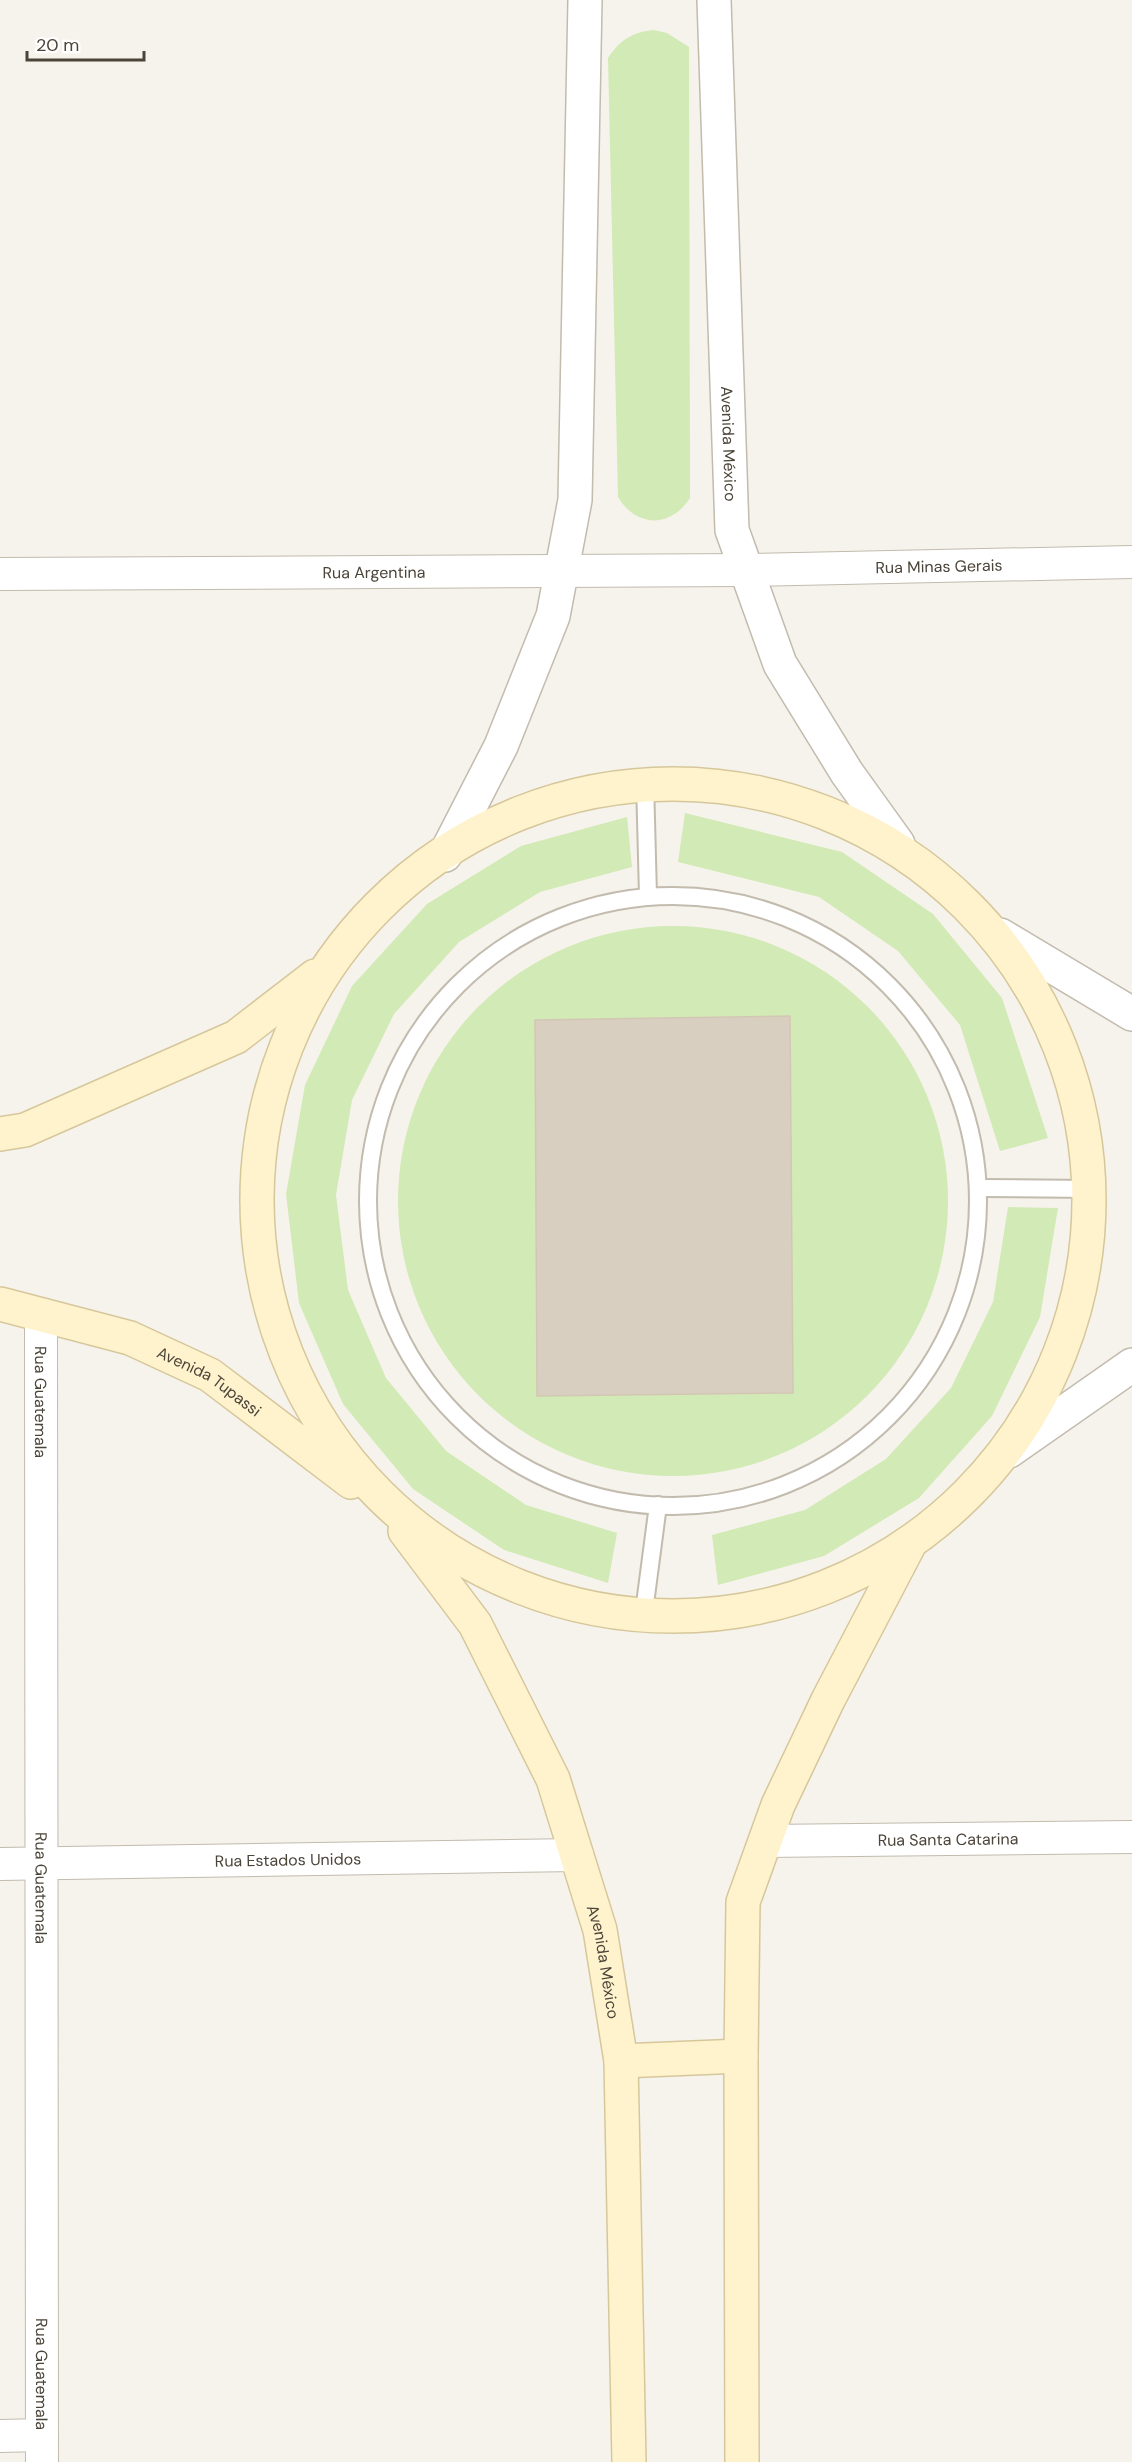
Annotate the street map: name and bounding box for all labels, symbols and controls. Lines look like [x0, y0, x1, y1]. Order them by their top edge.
scale bar [27, 24, 144, 62]
text: 20 m [36, 33, 79, 57]
street label: Avenida México [716, 386, 741, 502]
street label: Rua Minas Gerais [875, 555, 1003, 578]
street label: Rua Argentina [322, 562, 426, 583]
street label: Avenida Tupassi [154, 1342, 265, 1421]
street label: Rua Guatemala [30, 1346, 51, 1458]
street label: Rua Santa Catarina [878, 1828, 1018, 1851]
street label: Rua Guatemala [30, 1832, 52, 1944]
street label: Rua Estados Unidos [215, 1848, 361, 1872]
street label: Avenida México [582, 1902, 624, 2020]
street label: Rua Guatemala [31, 2318, 52, 2430]

